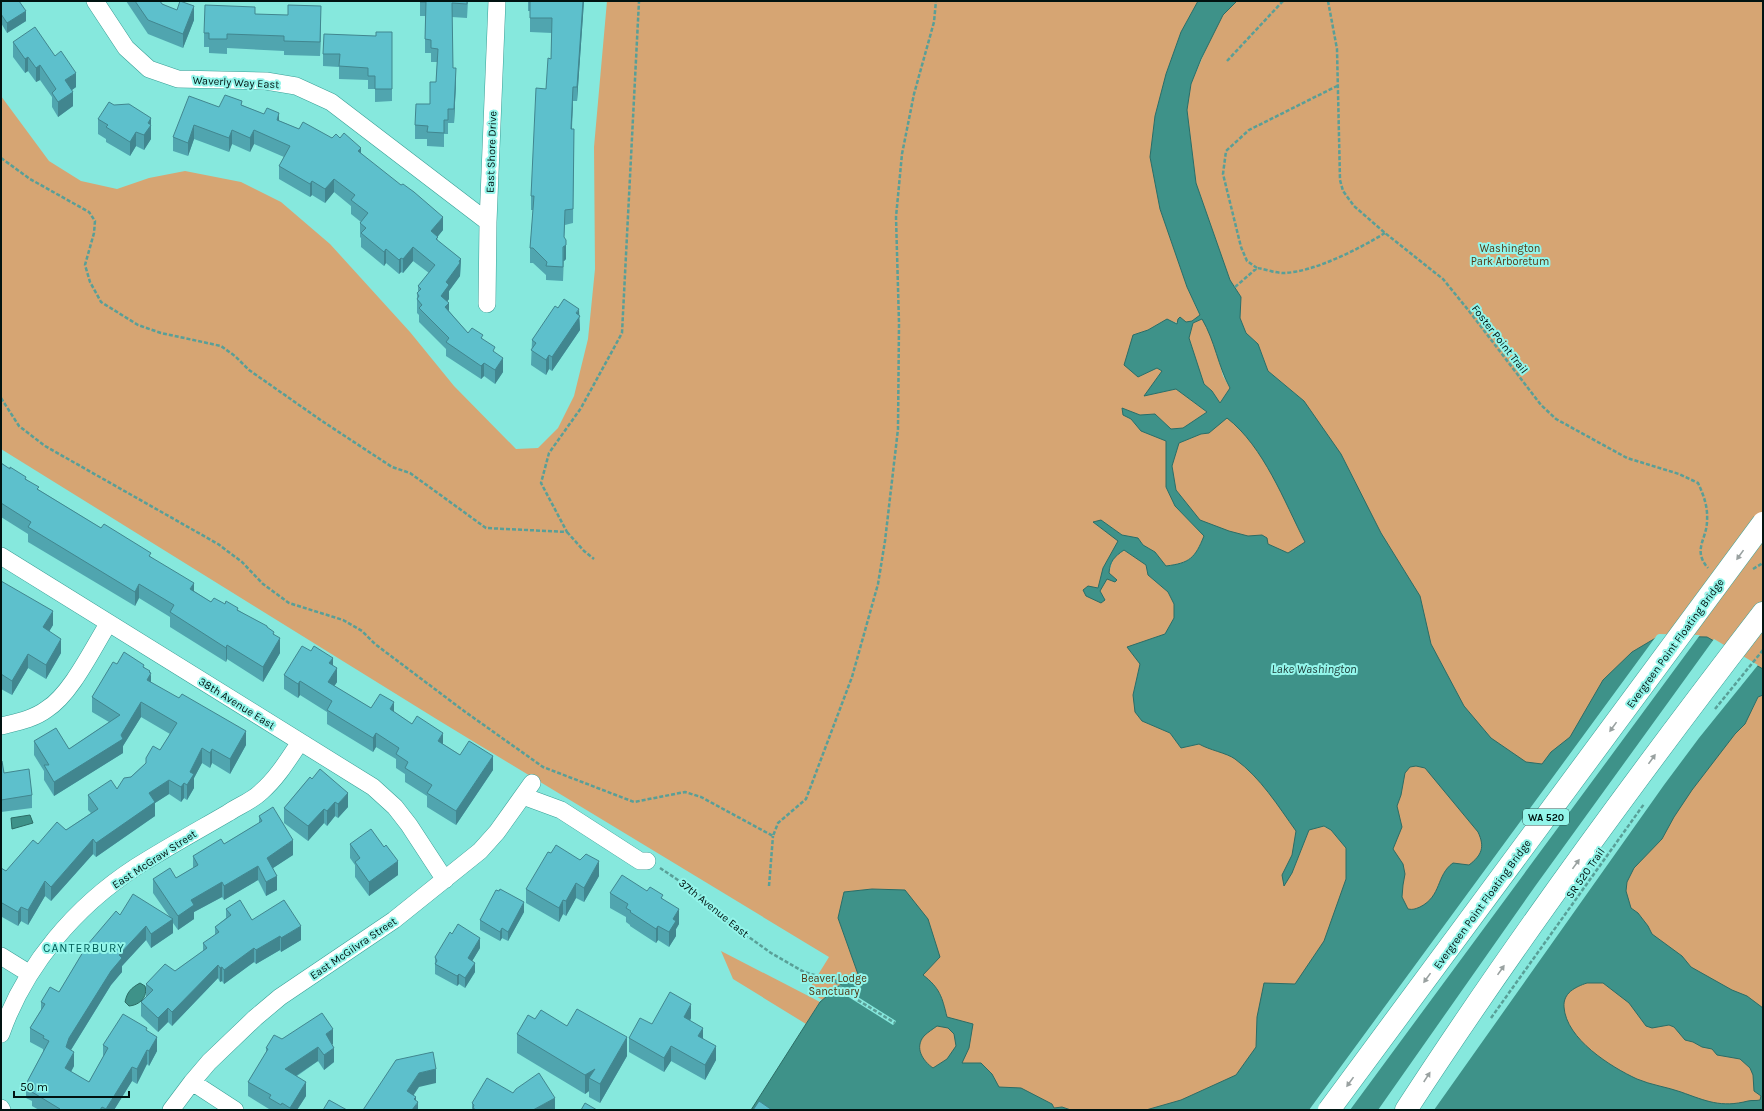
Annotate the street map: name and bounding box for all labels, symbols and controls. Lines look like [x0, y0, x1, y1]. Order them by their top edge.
street label: Waverly Way East [192, 74, 280, 91]
street label: East Shore Drive [484, 110, 499, 193]
park label: Washington Park Arboretum [1471, 242, 1549, 268]
street label: Foster Point Trail [1469, 302, 1530, 376]
one-way arrow [1736, 549, 1744, 560]
street label: Evergreen Point Floating Bridge [1624, 576, 1727, 711]
water label: Lake Washington [1271, 662, 1357, 676]
street label: 38th Avenue East [196, 675, 277, 732]
one-way arrow [1609, 722, 1617, 732]
one-way arrow [1648, 754, 1656, 764]
road number: WA 520 [1523, 809, 1569, 825]
street label: East McGraw Street [110, 827, 199, 891]
street label: Evergreen Point Floating Bridge [1431, 837, 1534, 972]
street label: SR 520 Trail [1563, 845, 1608, 901]
one-way arrow [1572, 859, 1580, 869]
street label: 37th Avenue East [676, 876, 751, 941]
street label: East McGilvra Street [308, 915, 399, 982]
district label: CANTERBURY [43, 941, 125, 955]
one-way arrow [1497, 965, 1505, 976]
park label: Beaver Lodge Sanctuary [801, 972, 867, 998]
one-way arrow [1423, 972, 1431, 983]
one-way arrow [1423, 1072, 1431, 1082]
scale bar [14, 1073, 129, 1099]
one-way arrow [1346, 1077, 1354, 1088]
text: 50 m [20, 1080, 48, 1094]

